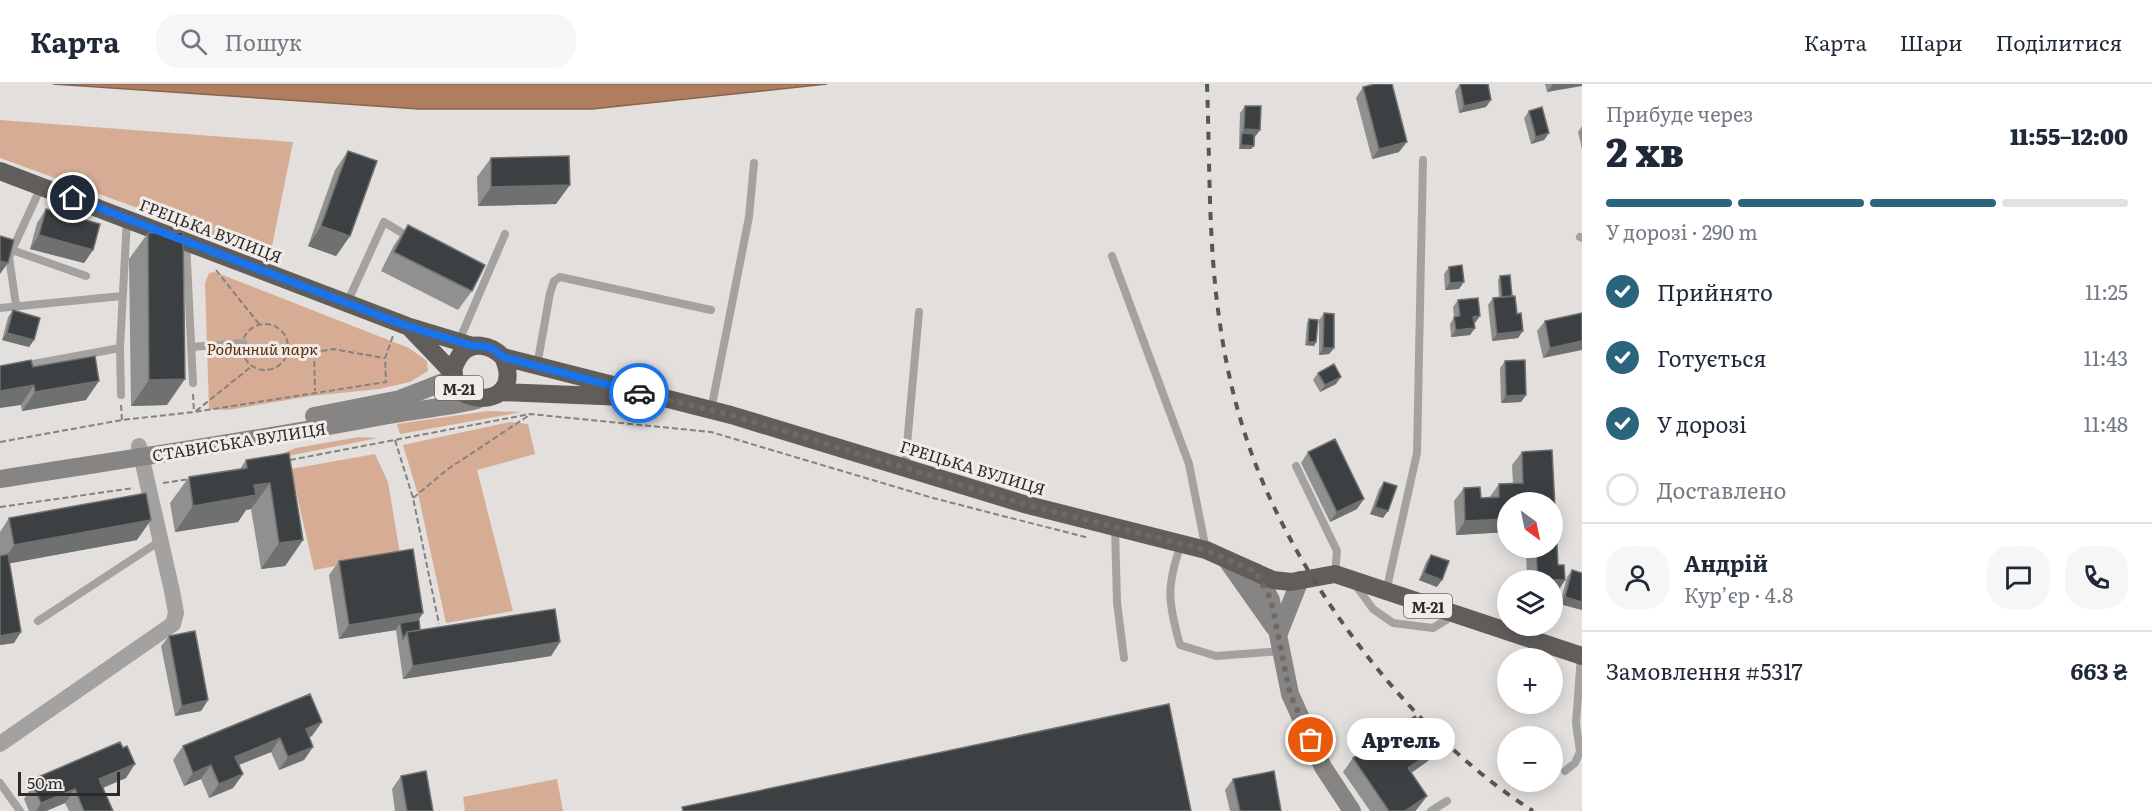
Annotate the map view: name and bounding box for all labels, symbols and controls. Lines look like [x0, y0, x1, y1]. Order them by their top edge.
search box [156, 14, 576, 68]
text: Карта [30, 20, 120, 62]
icon: search [177, 25, 210, 58]
text: Пошук [225, 25, 302, 58]
text: Карта [1804, 26, 1867, 57]
text: Шари [1900, 26, 1963, 57]
text: Поділитися [1996, 26, 2122, 57]
text: Прибуде через [1606, 98, 1753, 128]
text: 11:55–12:00 [2010, 119, 2128, 152]
text: 2 хв [1606, 121, 1684, 179]
pin [47, 172, 98, 223]
icon: home [56, 181, 89, 214]
street label: ГРЕЦЬКА ВУЛИЦЯ [136, 192, 286, 268]
text: У дорозі · 290 m [1606, 216, 1758, 246]
icon: check [1606, 275, 1639, 308]
text: Прийнято [1657, 275, 1773, 308]
text: 11:25 [2085, 276, 2128, 306]
park label: Родинний парк [206, 336, 318, 360]
icon: check [1606, 341, 1639, 374]
text: Готується [1657, 341, 1766, 374]
text: 11:43 [2084, 342, 2128, 372]
courier [609, 363, 669, 423]
road number: М-21 [435, 376, 483, 400]
icon: car [623, 377, 656, 410]
icon: check [1606, 407, 1639, 440]
text: У дорозі [1657, 407, 1746, 440]
text: 11:48 [2083, 408, 2128, 438]
street label: СТАВИСЬКА ВУЛИЦЯ [150, 415, 328, 467]
street label: ГРЕЦЬКА ВУЛИЦЯ [897, 433, 1049, 501]
text: Доставлено [1657, 473, 1786, 506]
north arrow [1497, 492, 1563, 558]
map controls [1497, 492, 1563, 792]
button: person [1606, 546, 1669, 609]
text: Андрій [1684, 546, 1768, 579]
button: chat [1987, 546, 2050, 609]
button: phone [2065, 546, 2128, 609]
button: layers [1497, 570, 1563, 636]
text: Кур’єр · 4.8 [1684, 579, 1793, 609]
road number: М-21 [1404, 594, 1452, 618]
button: + [1497, 648, 1563, 714]
text: Замовлення #5317 [1606, 654, 1803, 687]
text: 663 ₴ [2071, 654, 2128, 687]
pin [1285, 714, 1336, 765]
callout: Артель [1347, 719, 1455, 761]
icon: bag [1294, 723, 1327, 756]
text: Артель [1361, 724, 1441, 754]
button: − [1497, 726, 1563, 792]
scale bar [18, 769, 120, 796]
text: 50 m [27, 770, 63, 794]

